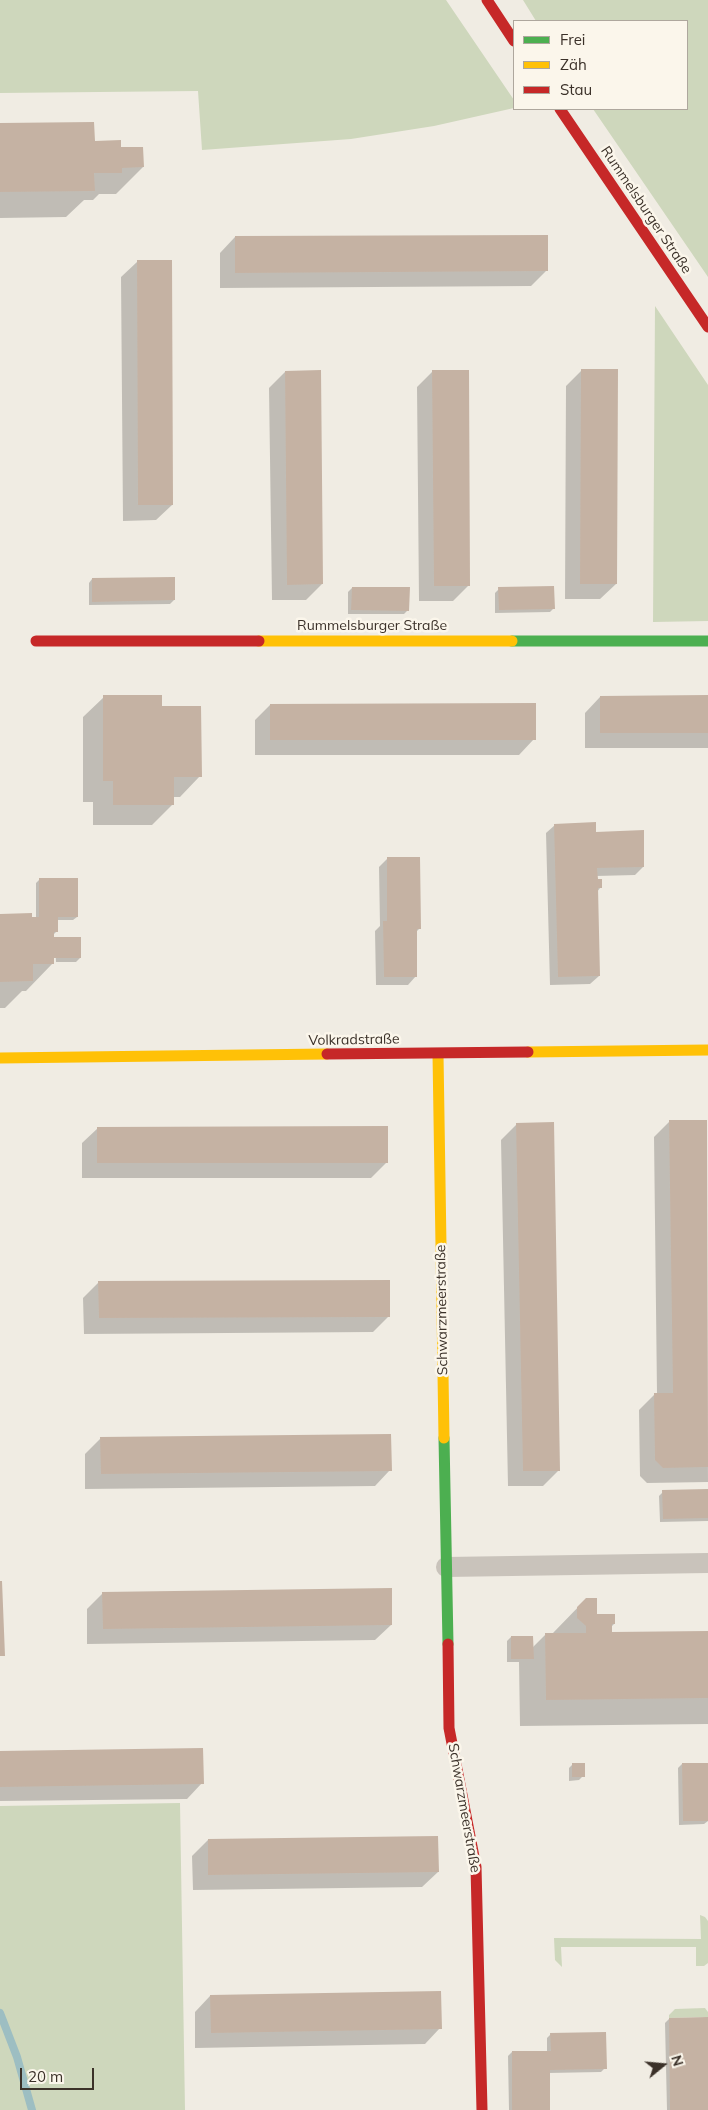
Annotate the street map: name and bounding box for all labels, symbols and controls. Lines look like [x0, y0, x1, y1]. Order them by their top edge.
legend [513, 20, 688, 110]
text: Frei [560, 30, 585, 49]
text: Zäh [560, 55, 587, 74]
text: Stau [560, 80, 592, 99]
street label: Rummelsburger Straße [597, 143, 695, 277]
street label: Rummelsburger Straße [297, 618, 447, 634]
street label: Volkradstraße [308, 1031, 400, 1049]
street label: Schwarzmeerstraße [432, 1244, 452, 1376]
street label: Schwarzmeerstraße [444, 1742, 484, 1874]
north arrow [638, 2040, 688, 2090]
text: N [667, 2053, 687, 2068]
scale bar [22, 2058, 96, 2090]
text: 20 m [28, 2067, 63, 2086]

